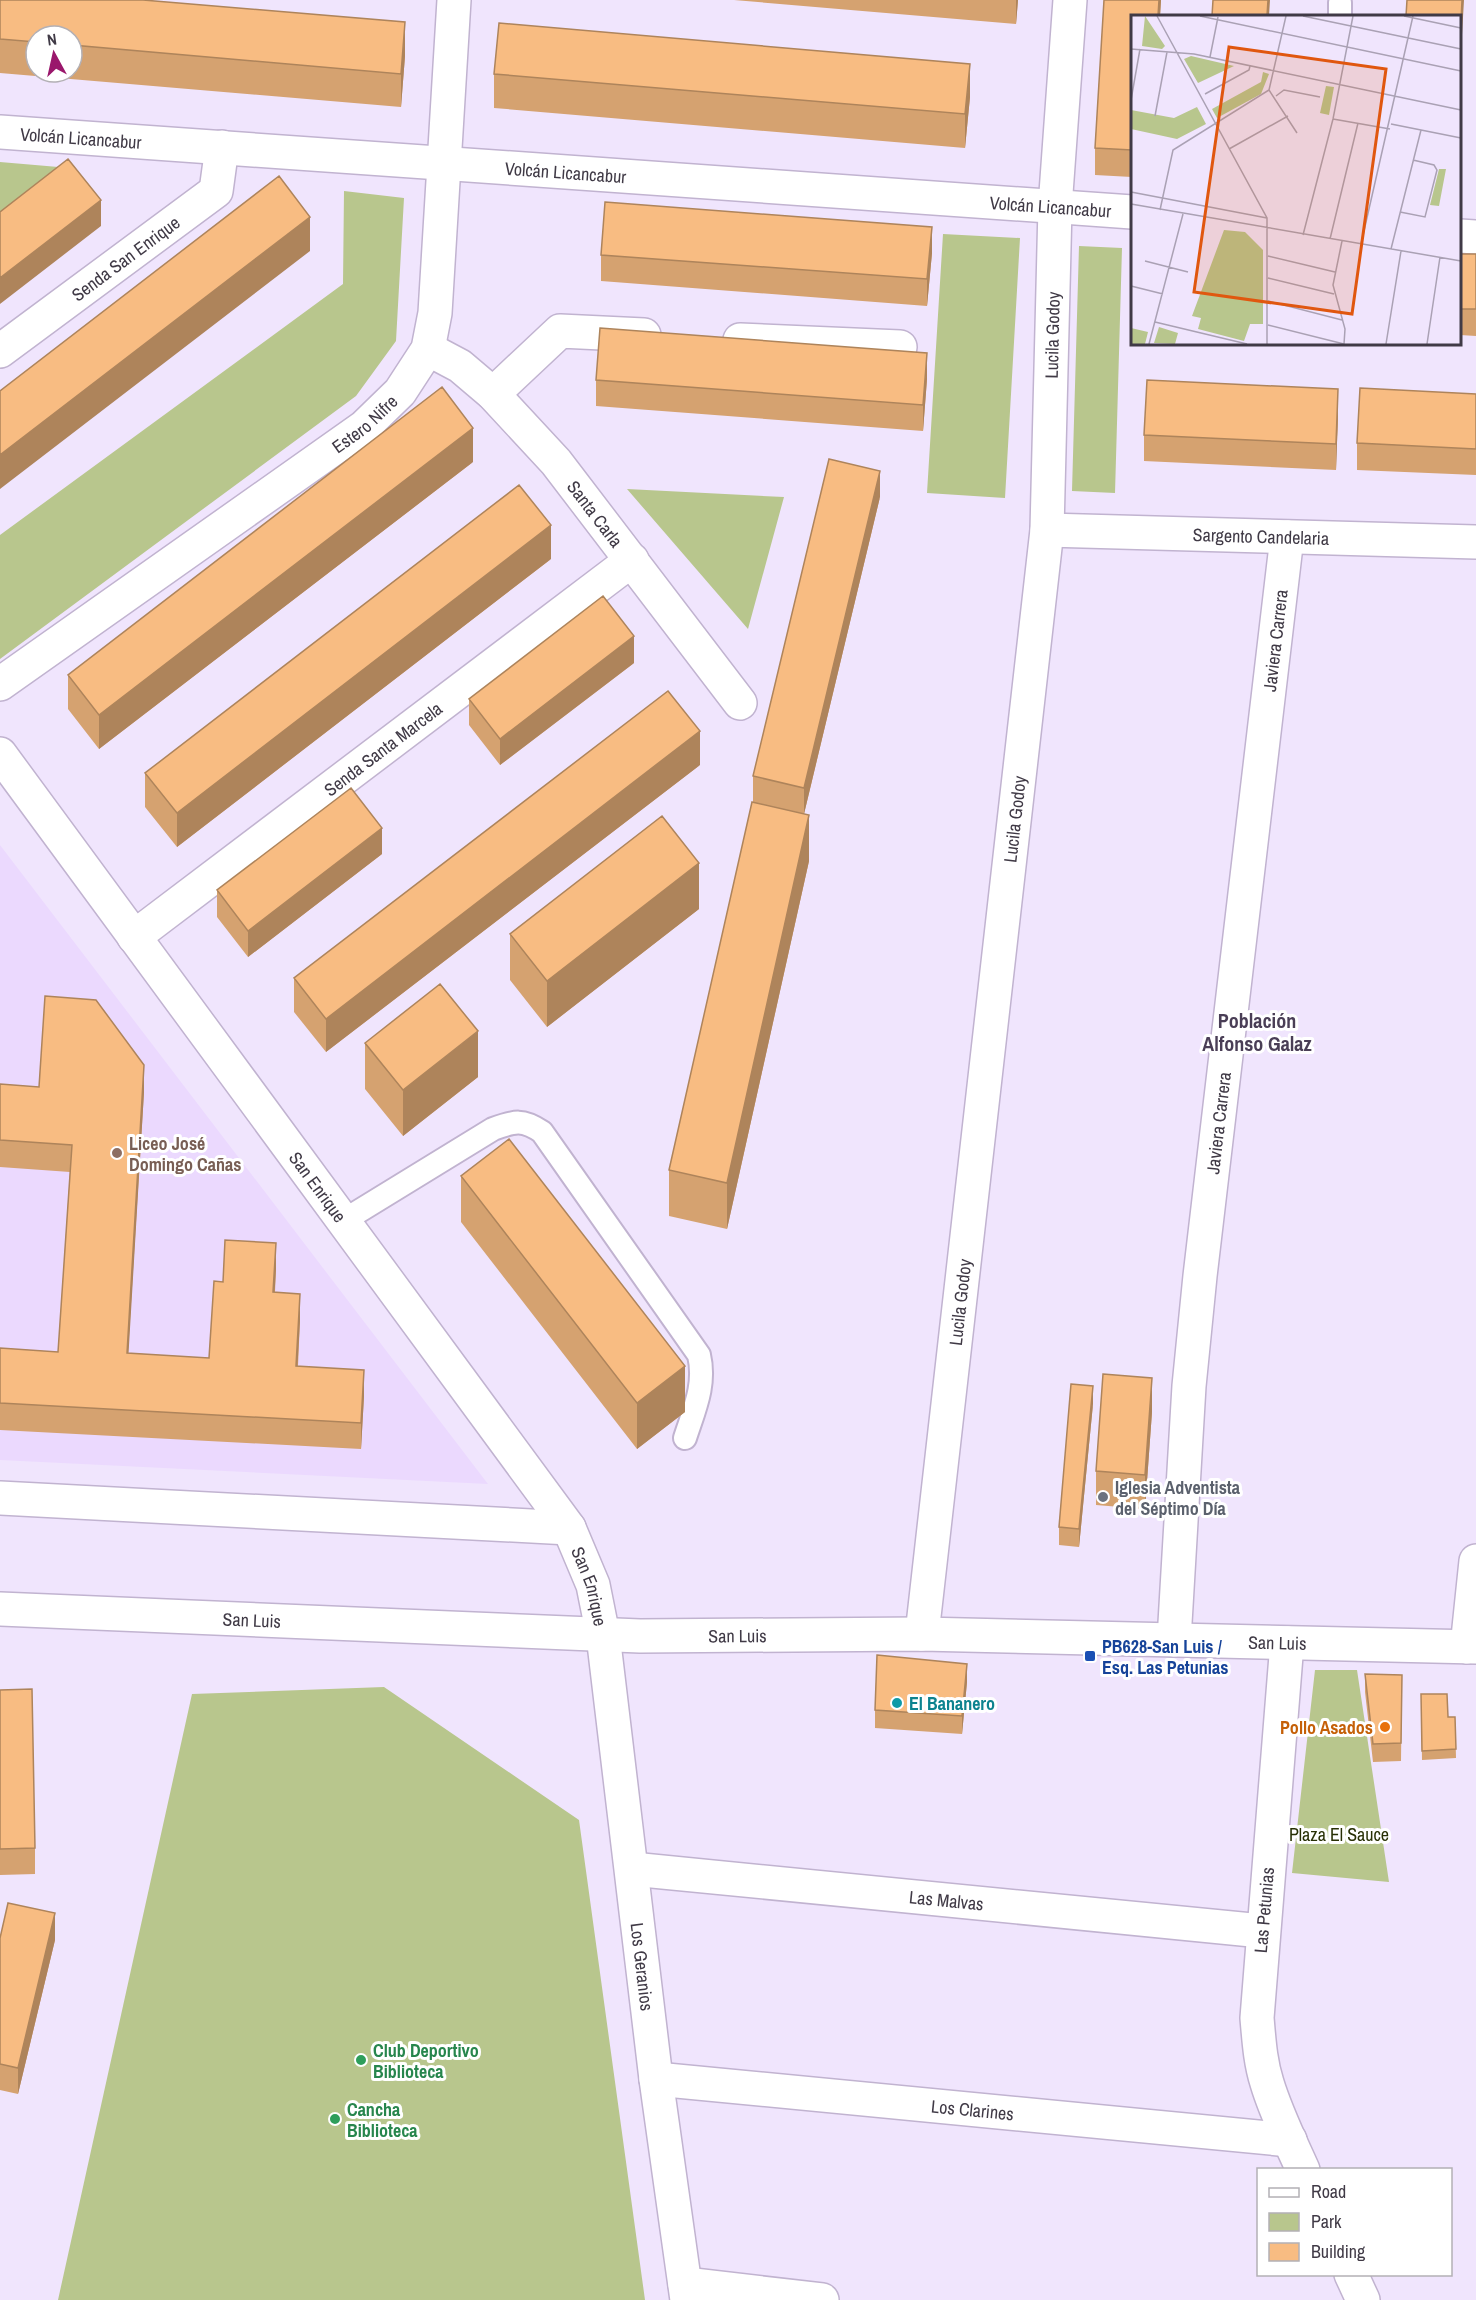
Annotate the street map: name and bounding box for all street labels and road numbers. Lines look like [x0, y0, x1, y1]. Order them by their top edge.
street label: Volcán Licancabur [19, 121, 142, 154]
street label: Volcán Licancabur [504, 155, 627, 189]
street label: Volcán Licancabur [989, 189, 1112, 223]
street label: Senda San Enrique [66, 210, 185, 307]
street label: Lucila Godoy [1038, 291, 1065, 379]
street label: Estero Nifre [327, 389, 403, 459]
street label: Santa Carla [562, 475, 629, 552]
street label: Sargento Candelaria [1192, 522, 1329, 550]
street label: Javiera Carrera [1256, 588, 1293, 693]
street label: Senda Santa Marcela [319, 696, 447, 802]
street label: Lucila Godoy [997, 774, 1032, 864]
street label: Javiera Carrera [1200, 1071, 1236, 1175]
street label: San Enrique [284, 1146, 352, 1227]
street label: Lucila Godoy [942, 1257, 977, 1347]
street label: San Enrique [566, 1543, 613, 1628]
street label: San Luis [222, 1606, 281, 1633]
street label: San Luis [708, 1623, 767, 1648]
street label: San Luis [1248, 1629, 1307, 1656]
street label: Las Petunias [1248, 1866, 1280, 1954]
street label: Las Malvas [908, 1884, 985, 1916]
street label: Los Geranios [625, 1921, 660, 2012]
street label: Los Clarines [930, 2093, 1015, 2126]

